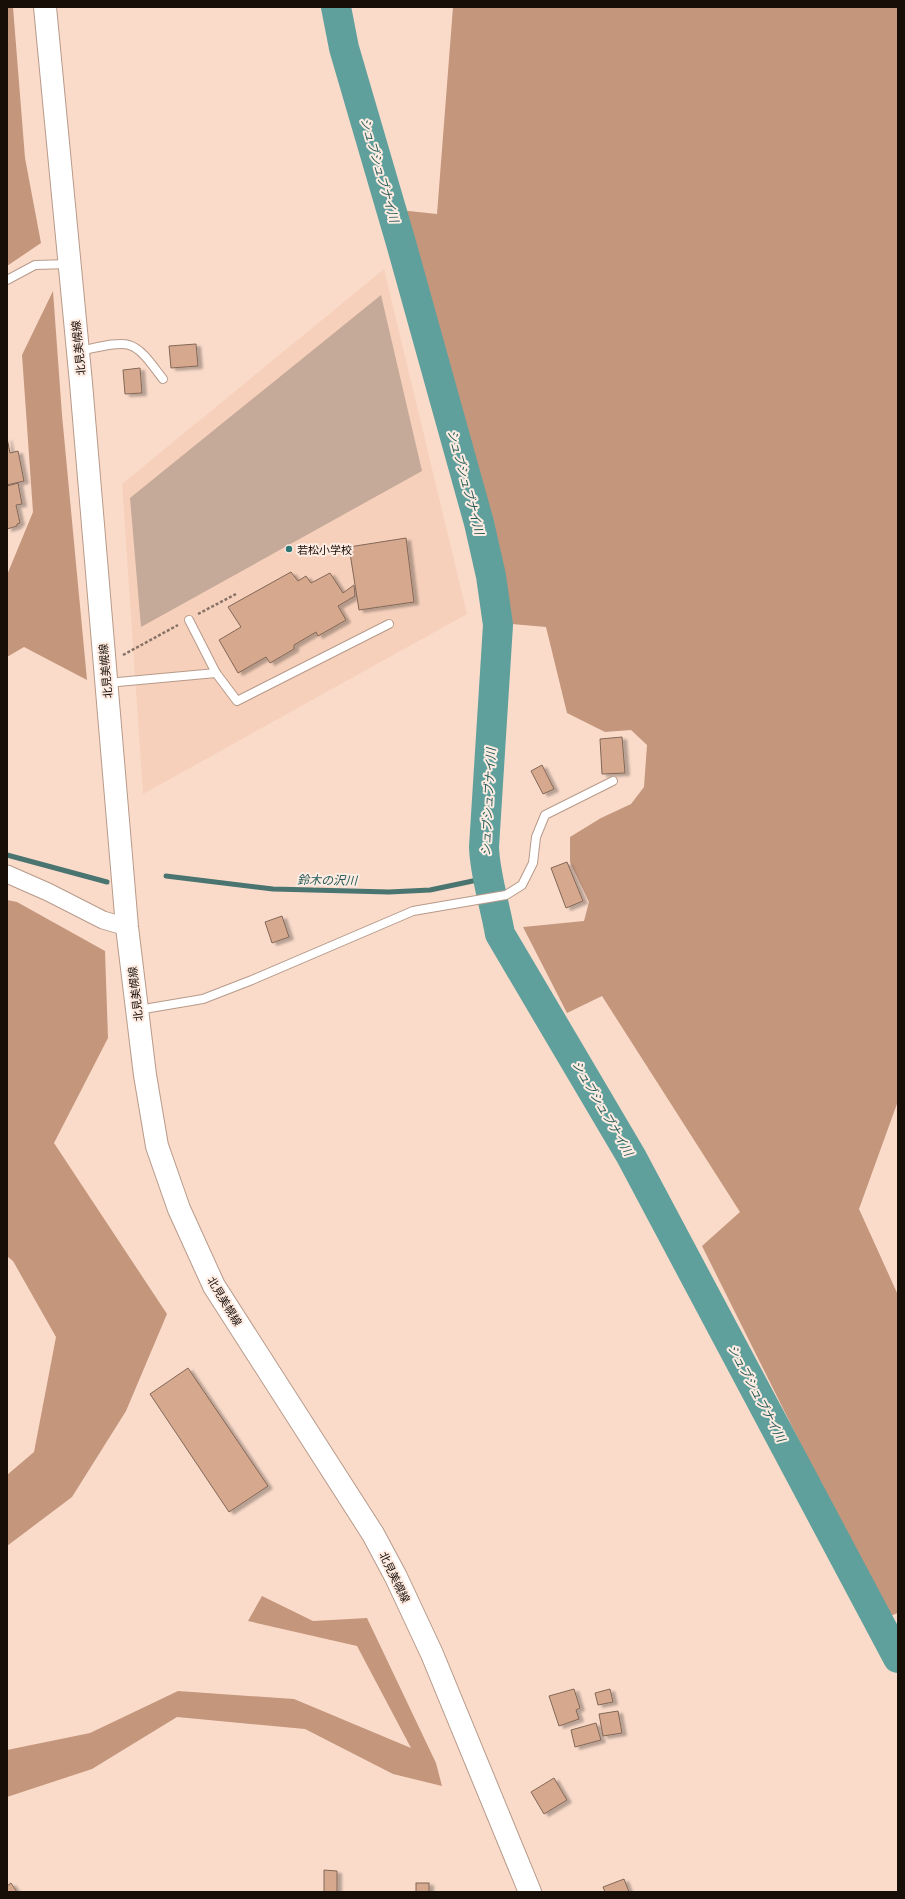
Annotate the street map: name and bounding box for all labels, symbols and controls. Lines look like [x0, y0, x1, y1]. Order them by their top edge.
water label: シュブシュブナイ川 [357, 116, 404, 226]
street label: 北見美幌線 [68, 320, 88, 376]
water label: シュブシュブナイ川 [444, 428, 489, 538]
place label: 若松小学校 [297, 542, 352, 557]
marker: 若松小学校 [284, 544, 294, 554]
street label: 北見美幌線 [95, 643, 115, 699]
water label: シュブシュブナイ川 [477, 746, 499, 856]
water label: 鈴木の沢川 [297, 871, 359, 889]
street label: 北見美幌線 [124, 966, 146, 1022]
water label: シュブシュブナイ川 [569, 1057, 638, 1161]
street label: 北見美幌線 [204, 1274, 246, 1328]
water label: シュブシュブナイ川 [724, 1341, 791, 1446]
street label: 北見美幌線 [376, 1549, 414, 1605]

